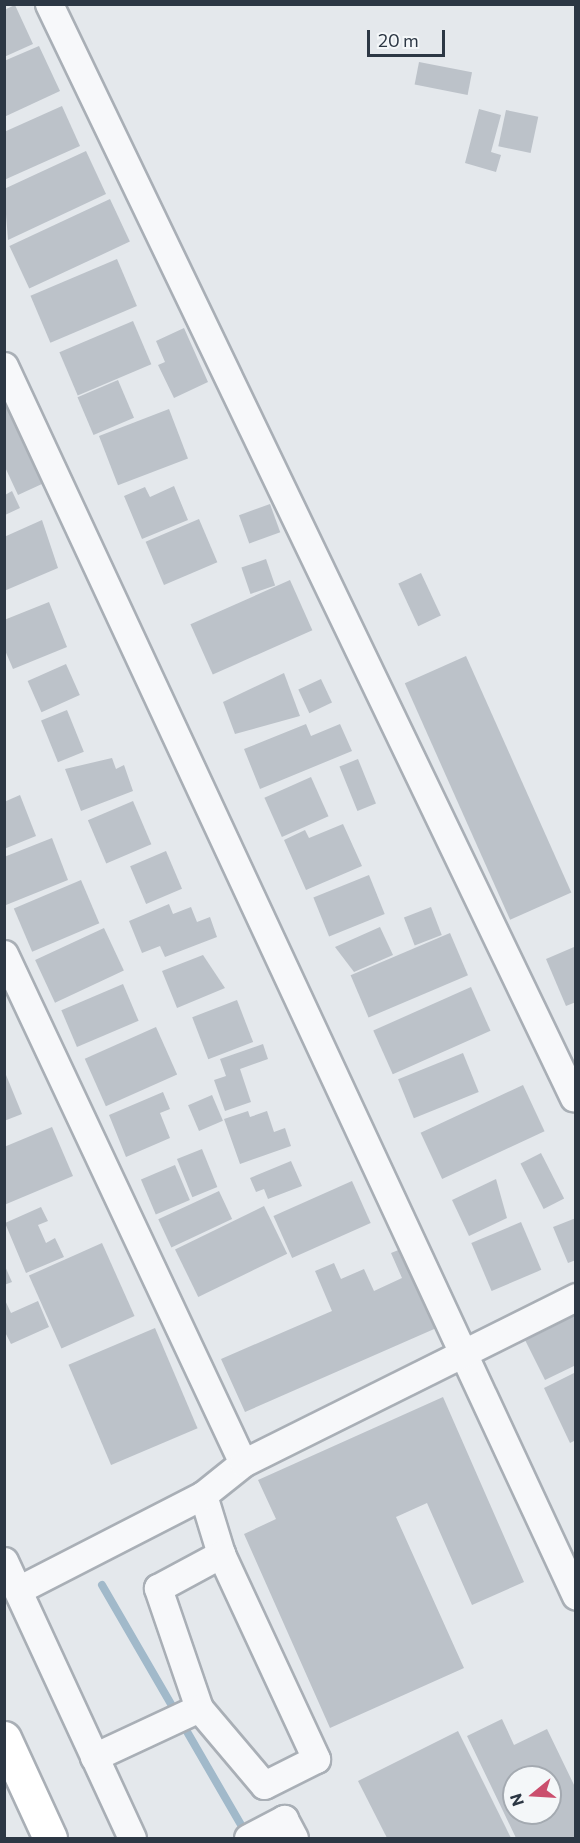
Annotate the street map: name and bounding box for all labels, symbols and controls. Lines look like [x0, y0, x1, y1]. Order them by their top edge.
scale bar [370, 18, 448, 56]
text: 20 m [378, 29, 419, 51]
north arrow [502, 1765, 562, 1825]
text: N [505, 1791, 527, 1809]

